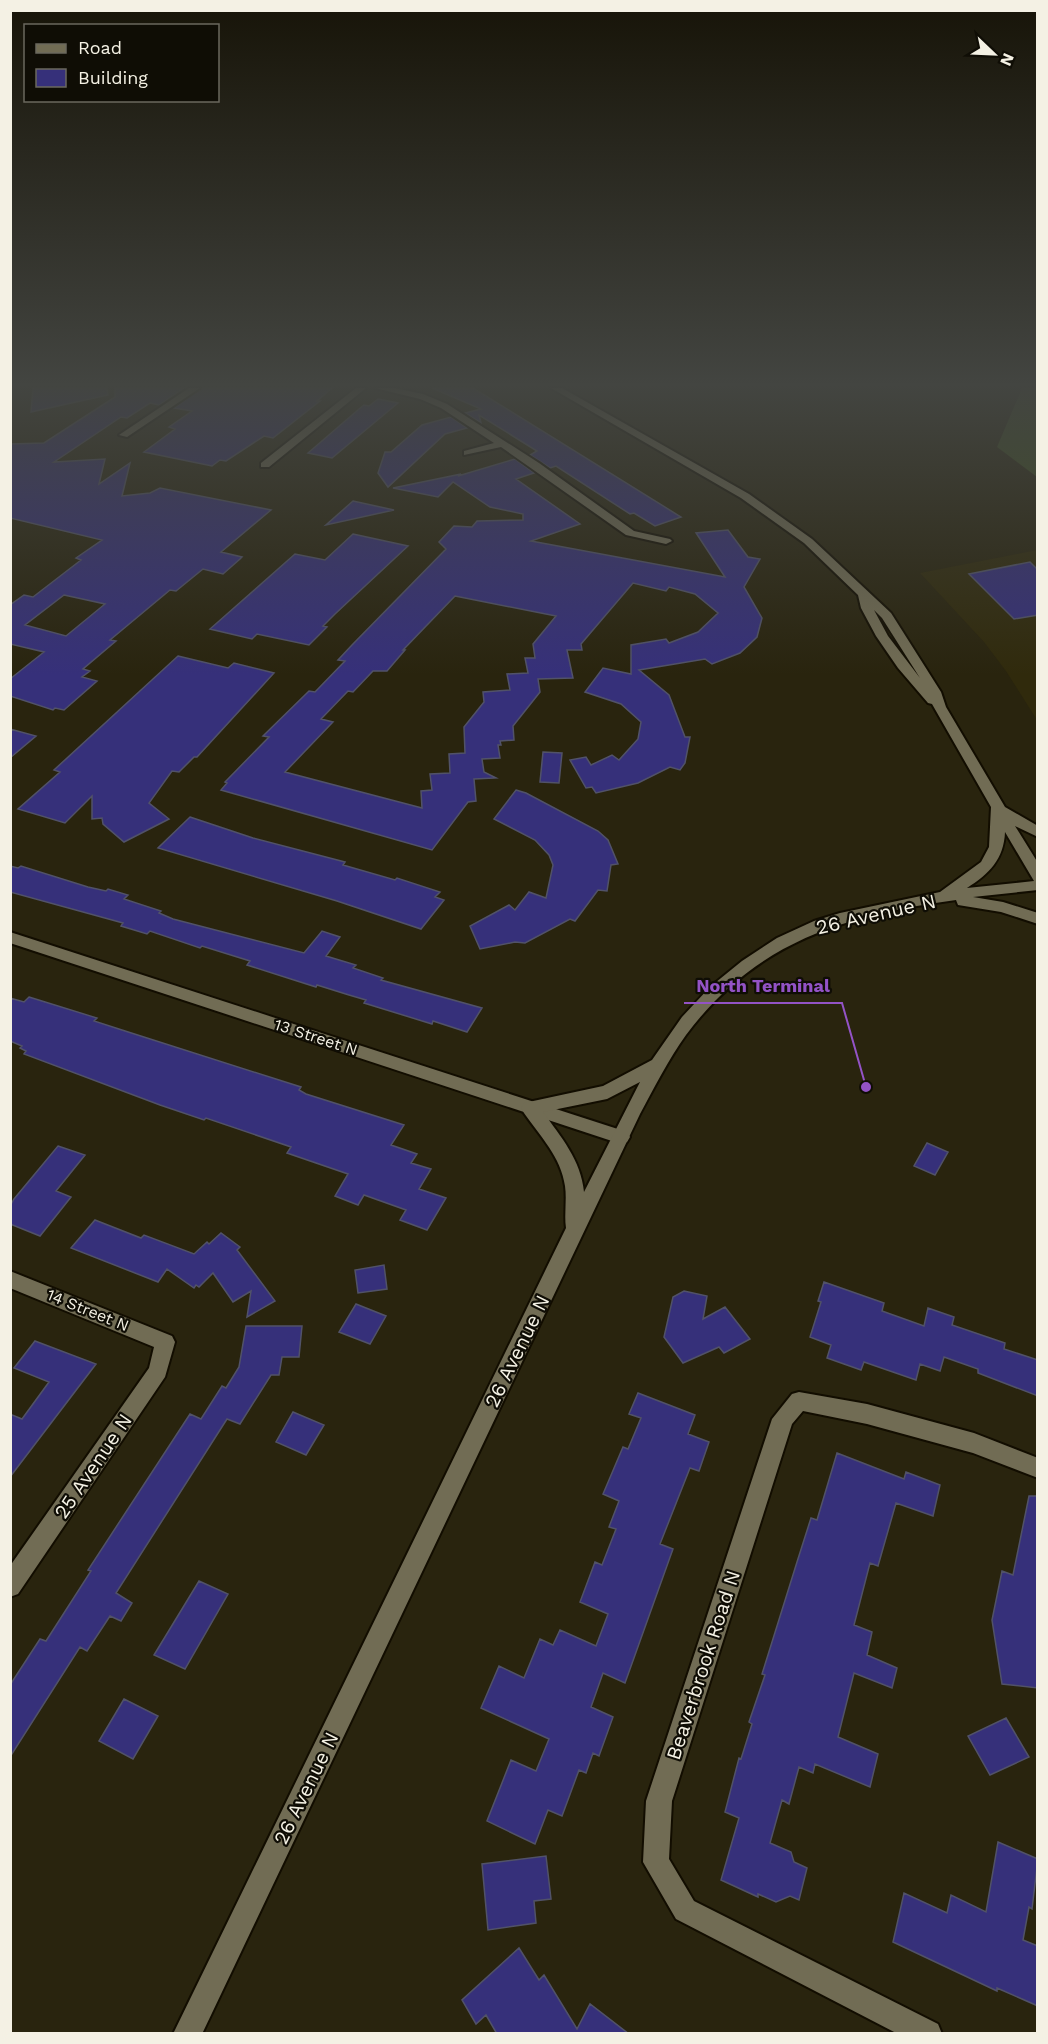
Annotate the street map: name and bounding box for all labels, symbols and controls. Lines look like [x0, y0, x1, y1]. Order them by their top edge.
legend [24, 24, 219, 102]
north arrow [964, 24, 1024, 84]
text: Road [78, 37, 122, 58]
text: N [996, 50, 1018, 69]
text: Building [78, 67, 148, 88]
street label: 26 Avenue N [814, 889, 938, 939]
callout: North Terminal [684, 967, 842, 1003]
text: North Terminal [696, 975, 830, 996]
street label: 13 Street N [272, 1015, 360, 1059]
street label: 14 Street N [44, 1285, 132, 1335]
street label: 26 Avenue N [479, 1291, 555, 1411]
street label: 25 Avenue N [49, 1409, 137, 1523]
street label: Beaverbrook Road N [661, 1567, 745, 1763]
street label: 26 Avenue N [268, 1728, 344, 1848]

